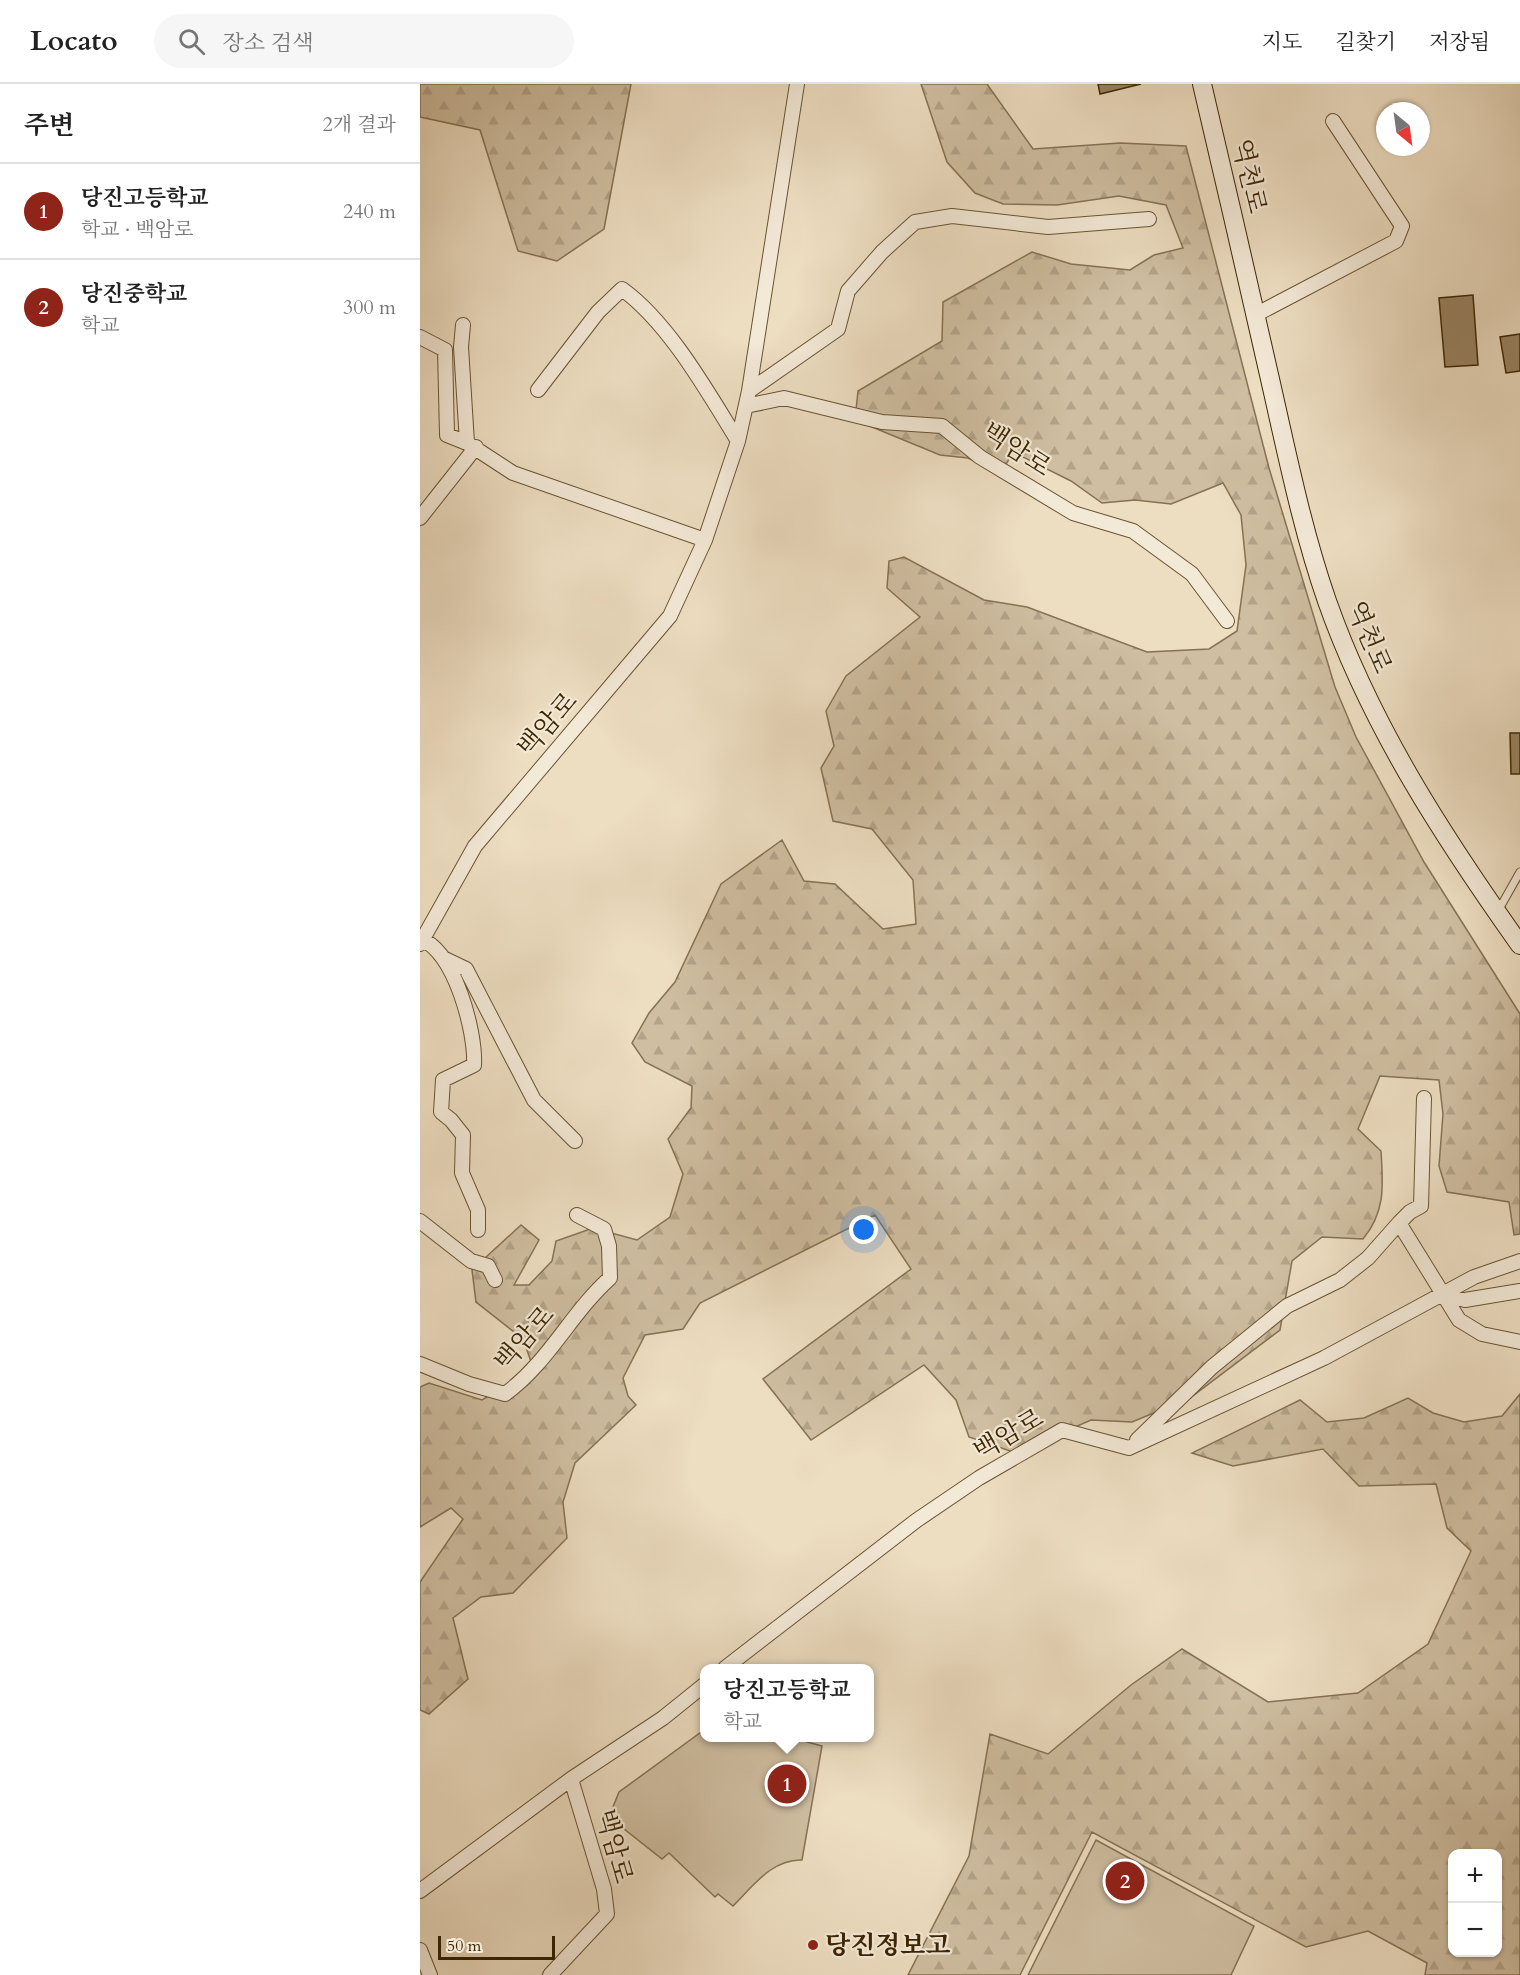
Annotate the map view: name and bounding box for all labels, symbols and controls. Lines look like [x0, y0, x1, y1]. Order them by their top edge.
search box [154, 14, 574, 68]
text: Locato [30, 22, 118, 60]
icon: search [175, 25, 208, 58]
text: 장소 검색 [223, 28, 314, 58]
text: 지도 [1262, 28, 1302, 57]
text: 길찾기 [1335, 28, 1396, 57]
text: 저장됨 [1429, 28, 1490, 57]
north arrow [1376, 102, 1430, 156]
text: 주변 [24, 108, 74, 143]
text: 2개 결과 [322, 111, 396, 138]
street label: 역천로 [1224, 135, 1275, 217]
text: 당진고등학교 [81, 183, 209, 213]
text: 1 [38, 198, 49, 225]
text: 240 m [343, 198, 396, 225]
text: 학교 · 백암로 [81, 216, 193, 243]
text: 당진중학교 [81, 279, 187, 309]
text: 2 [38, 294, 49, 321]
text: 300 m [343, 294, 396, 321]
text: 학교 [81, 312, 120, 339]
street label: 백암로 [976, 414, 1058, 485]
street label: 역천로 [1339, 596, 1400, 679]
street label: 백암로 [509, 684, 585, 764]
your location [849, 1215, 878, 1244]
street label: 백암로 [486, 1298, 562, 1378]
street label: 백암로 [967, 1400, 1050, 1468]
popup [700, 1664, 874, 1742]
text: 당진고등학교 [723, 1675, 851, 1705]
text: 학교 [723, 1708, 762, 1735]
pin: 1 [768, 1762, 806, 1806]
street label: 백암로 [588, 1805, 641, 1887]
map controls [1448, 1849, 1502, 1957]
button: + [1448, 1849, 1502, 1903]
pin: 2 [1106, 1858, 1144, 1904]
button: − [1448, 1903, 1502, 1957]
place label: 당진정보고 [825, 1928, 951, 1963]
scale bar [438, 1933, 555, 1960]
text: 50 m [447, 1935, 481, 1957]
marker: 당진정보고 [806, 1938, 820, 1952]

